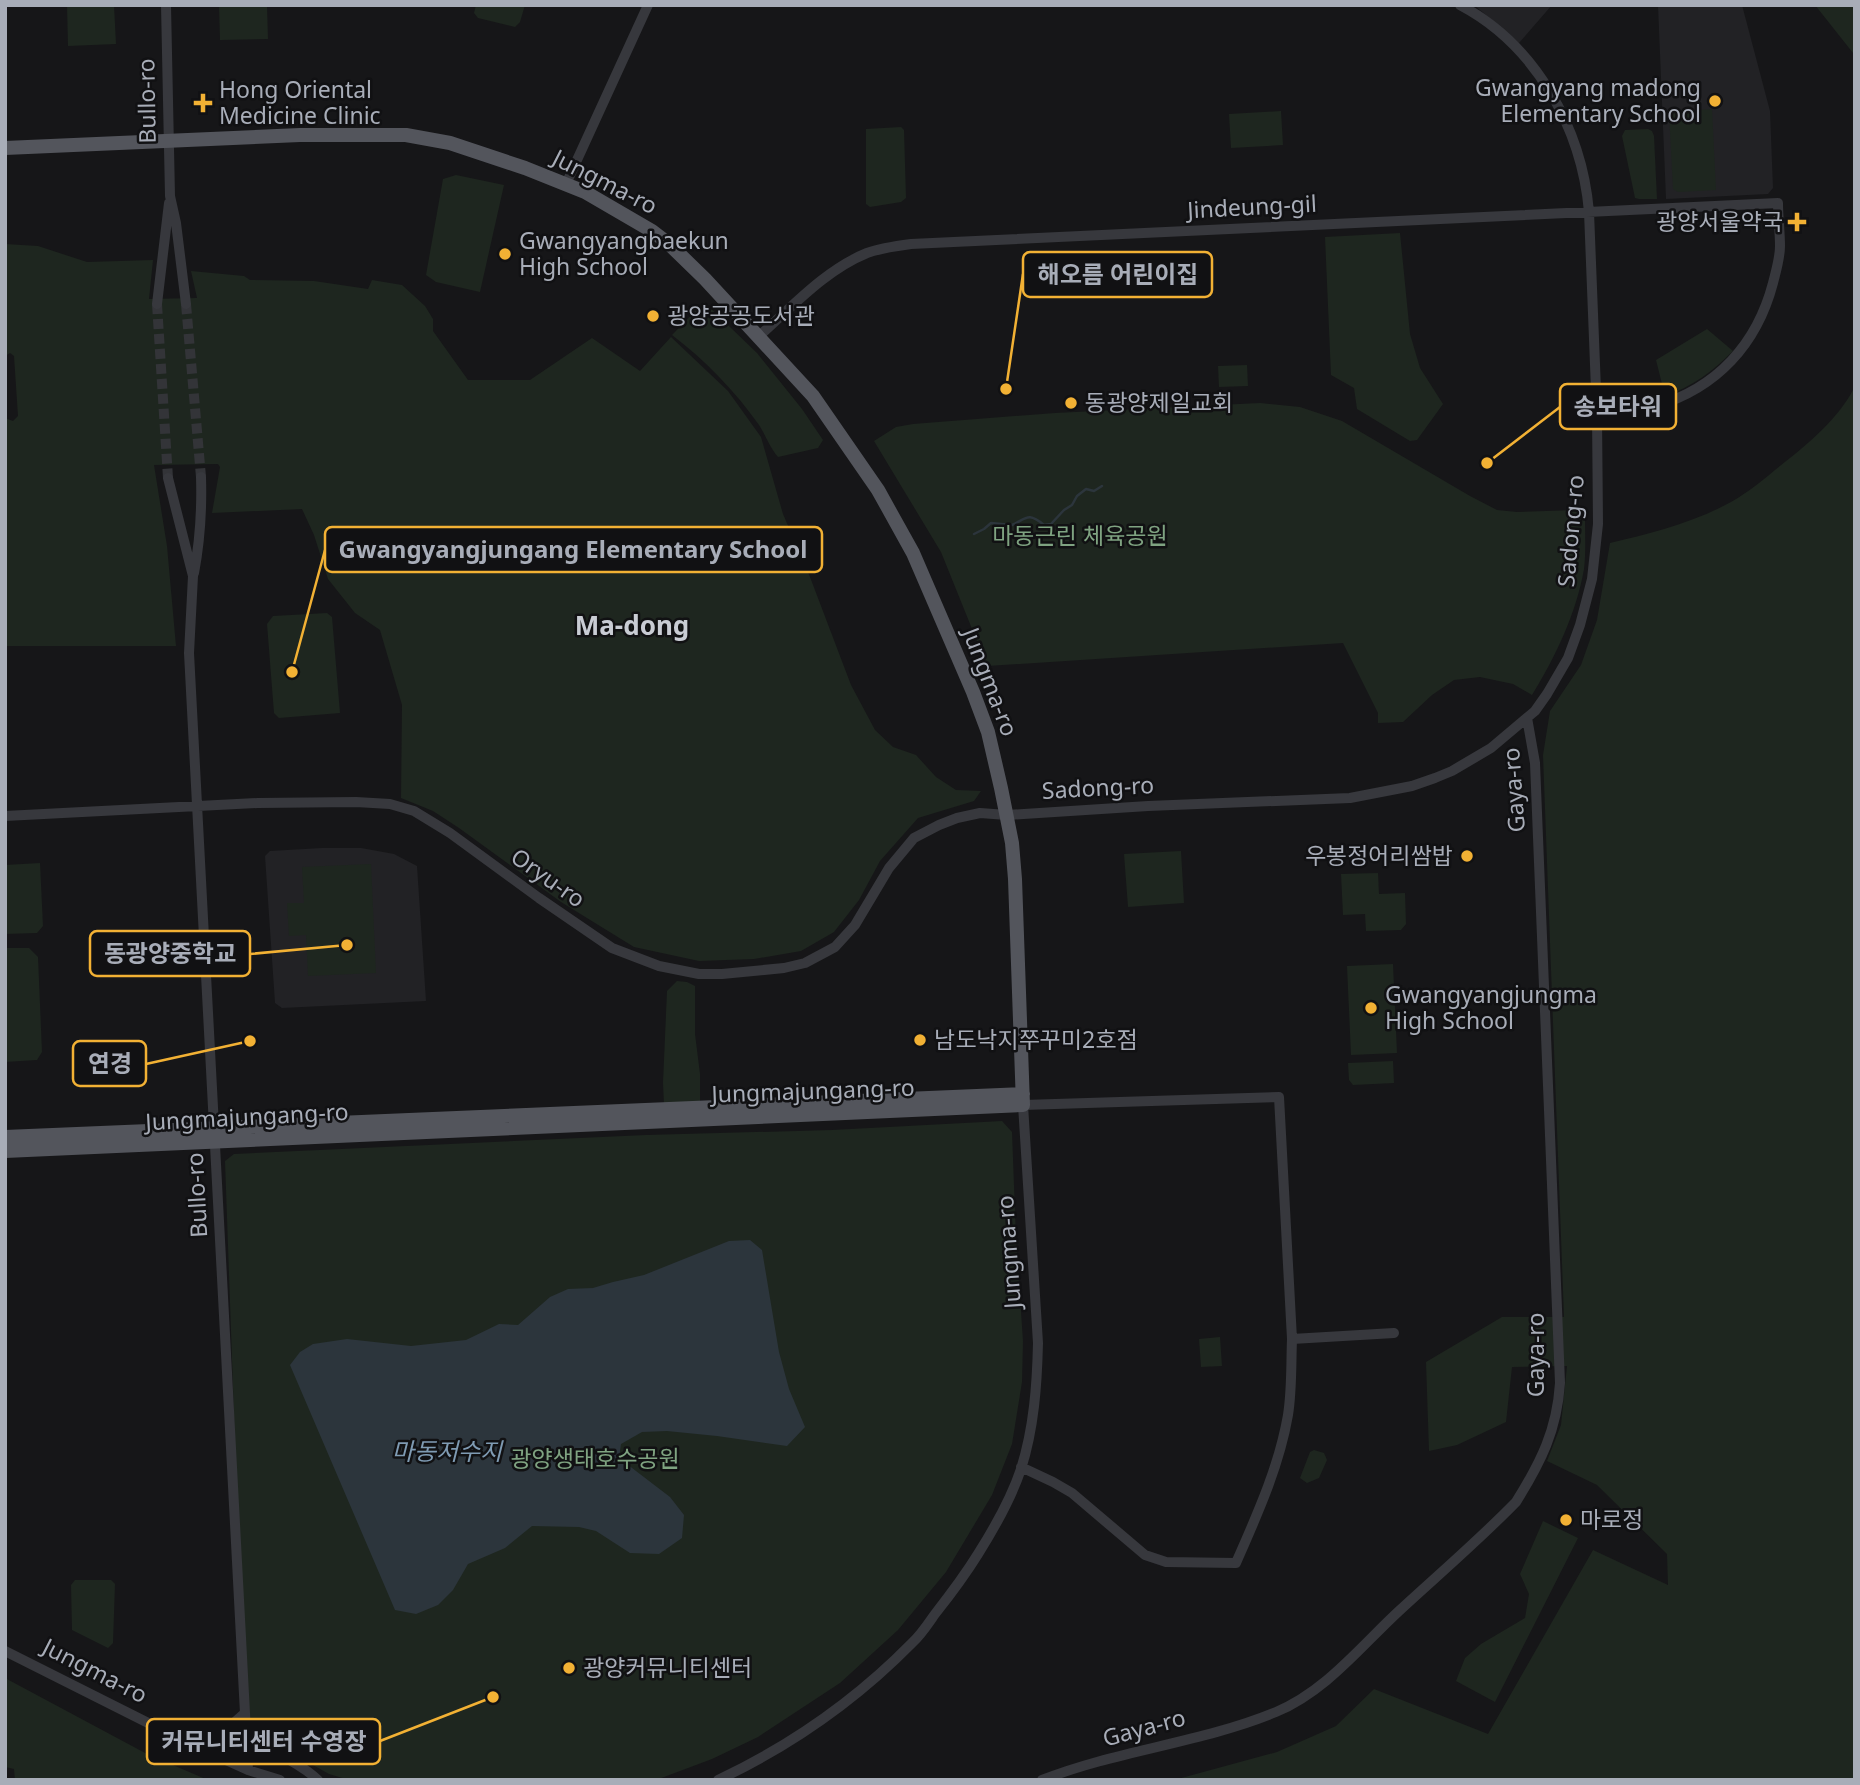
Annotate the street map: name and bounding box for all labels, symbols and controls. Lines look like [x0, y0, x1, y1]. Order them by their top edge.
street label: Bullo-ro [129, 58, 163, 144]
place label: Gwangyang madong Elementary School [1475, 71, 1701, 129]
place label: Hong Oriental Medicine Clinic [219, 73, 381, 131]
marker: Hong Oriental Medicine Clinic [193, 93, 213, 113]
marker: Gwangyang madong Elementary School [1707, 93, 1723, 109]
street label: Jungma-ro [546, 140, 663, 221]
street label: Jindeung-gil [1184, 187, 1317, 225]
place label: 광양서울약국 [1656, 205, 1783, 237]
marker: 광양서울약국 [1789, 214, 1805, 230]
place label: Gwangyangbaekun High School [519, 224, 729, 282]
marker: Gwangyangbaekun High School [497, 246, 513, 262]
callout: 해오름 어린이집 [1023, 252, 1212, 297]
text: 해오름 어린이집 [1038, 257, 1198, 290]
place label: 광양공공도서관 [667, 299, 815, 331]
marker: 광양공공도서관 [645, 308, 661, 324]
callout: 송보타워 [1560, 384, 1676, 429]
place label: 동광양제일교회 [1085, 386, 1233, 418]
text: 송보타워 [1574, 389, 1662, 422]
marker: 동광양제일교회 [1063, 395, 1079, 411]
street label: Sadong-ro [1549, 474, 1591, 588]
park label: 마동근린 체육공원 [992, 519, 1168, 551]
callout: Gwangyangjungang Elementary School [325, 527, 822, 572]
text: Gwangyangjungang Elementary School [339, 532, 807, 565]
district label: Ma-dong [575, 607, 689, 643]
street label: Jungma-ro [955, 621, 1026, 740]
street label: Gaya-ro [1494, 747, 1532, 833]
street label: Sadong-ro [1041, 768, 1155, 806]
place label: 우봉정어리쌈밥 [1305, 839, 1453, 871]
street label: Oryu-ro [505, 840, 592, 914]
marker: 우봉정어리쌈밥 [1459, 848, 1475, 864]
callout: 동광양중학교 [90, 931, 250, 976]
text: 동광양중학교 [104, 936, 236, 969]
place label: Gwangyangjungma High School [1385, 978, 1597, 1036]
marker: Gwangyangjungma High School [1363, 1000, 1379, 1016]
place label: 남도낙지쭈꾸미2호점 [934, 1023, 1138, 1055]
marker: 남도낙지쭈꾸미2호점 [912, 1032, 928, 1048]
callout: 연경 [73, 1041, 146, 1086]
text: 연경 [88, 1046, 132, 1079]
street label: Jungmajungang-ro [709, 1070, 915, 1110]
street label: Jungmajungang-ro [143, 1095, 349, 1137]
street label: Bullo-ro [178, 1152, 214, 1238]
street label: Jungma-ro [988, 1194, 1028, 1312]
street label: Gaya-ro [1519, 1313, 1551, 1397]
water label: 마동저수지 [392, 1434, 504, 1467]
park label: 광양생태호수공원 [510, 1442, 680, 1474]
place label: 마로정 [1580, 1503, 1643, 1535]
marker: 마로정 [1558, 1512, 1574, 1528]
street label: Jungma-ro [36, 1629, 153, 1710]
place label: 광양커뮤니티센터 [583, 1651, 752, 1683]
marker: 광양커뮤니티센터 [561, 1660, 577, 1676]
street label: Gaya-ro [1099, 1701, 1189, 1753]
callout: 커뮤니티센터 수영장 [147, 1719, 380, 1764]
text: 커뮤니티센터 수영장 [162, 1724, 366, 1757]

